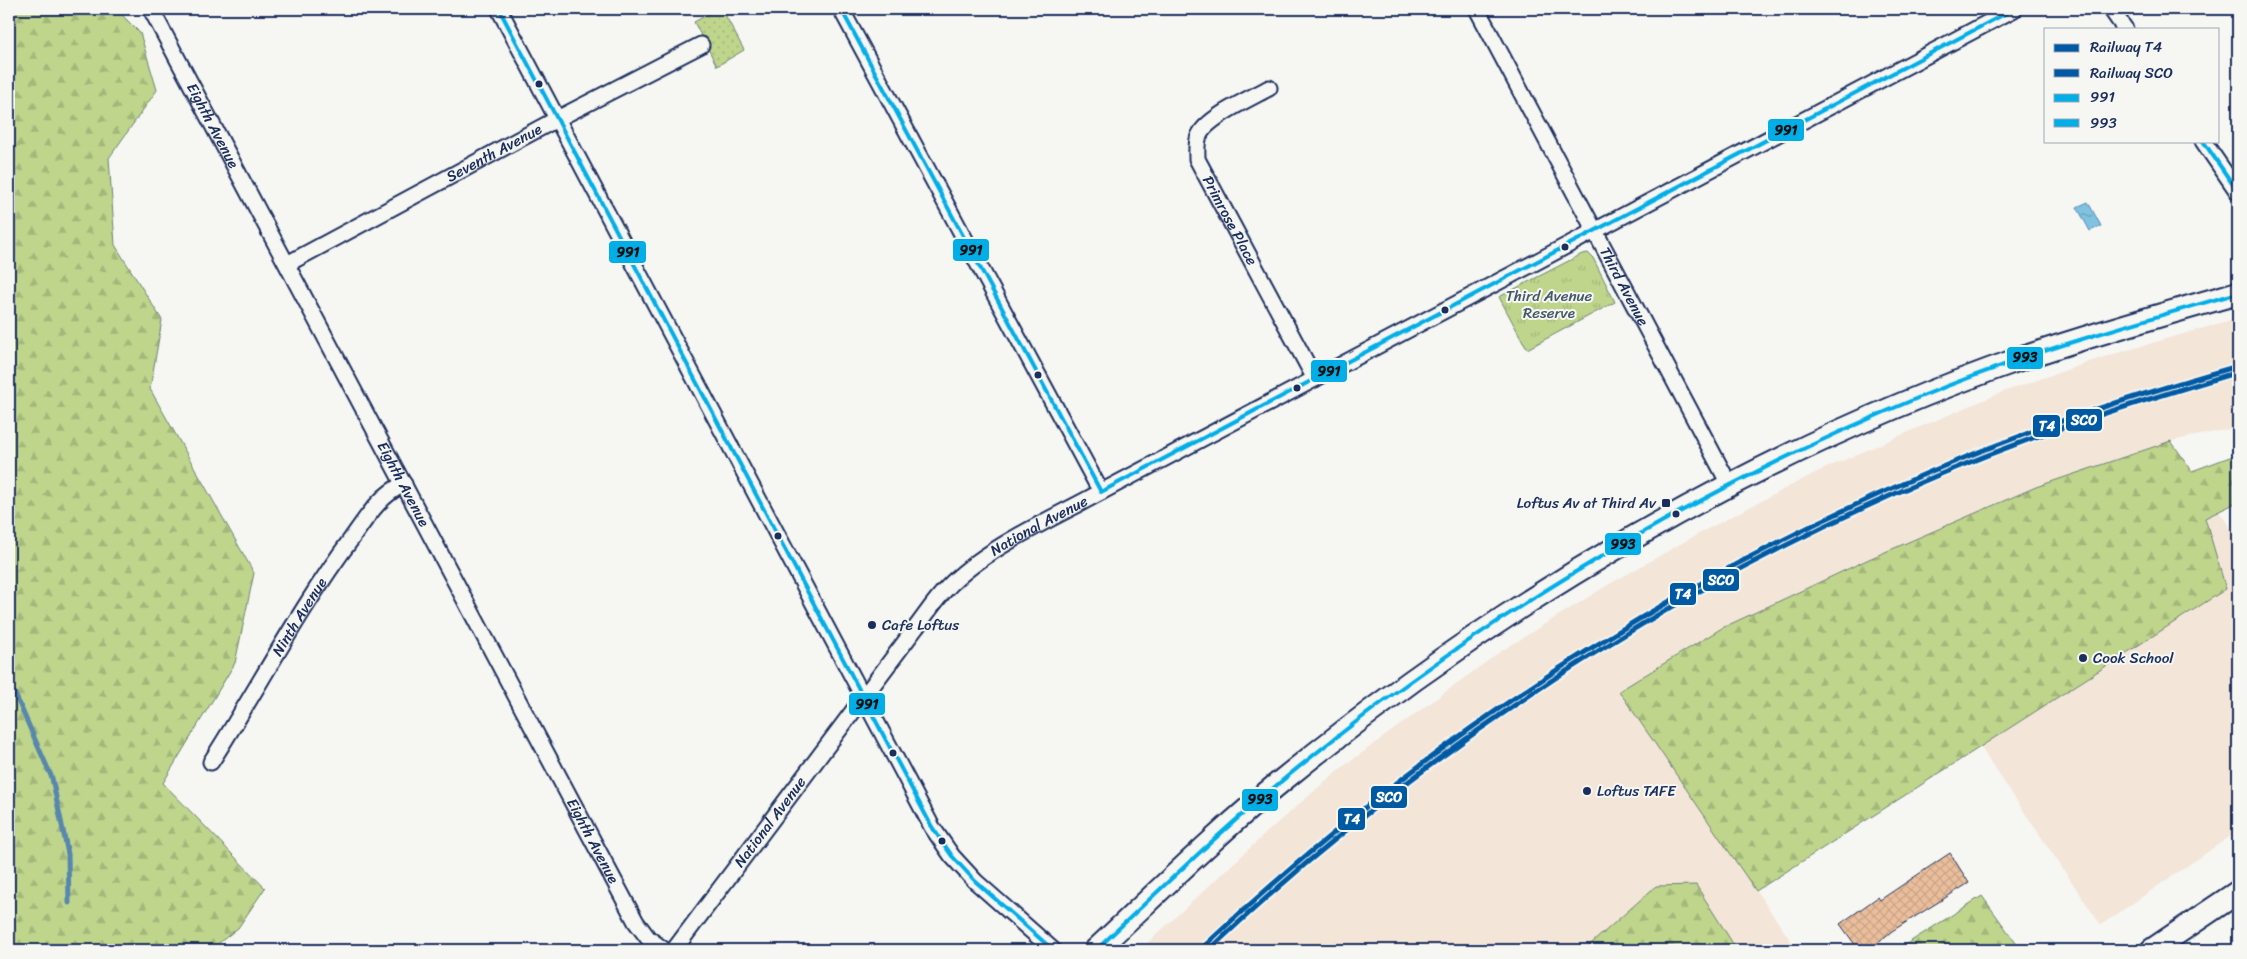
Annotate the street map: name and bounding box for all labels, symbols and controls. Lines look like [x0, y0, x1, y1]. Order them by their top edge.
legend [2044, 28, 2220, 142]
text: Railway T4 [2090, 34, 2162, 60]
text: Railway SCO [2090, 60, 2173, 86]
street label: Eighth Avenue [179, 78, 246, 173]
unlabelled marker [534, 79, 544, 89]
text: 991 [2090, 84, 2115, 110]
text: 993 [2090, 110, 2117, 136]
street label: Seventh Avenue [441, 116, 547, 189]
line badge: 991 [1767, 118, 1805, 142]
text: 991 [1774, 118, 1798, 143]
street label: Primrose Place [1195, 171, 1265, 270]
line badge: 991 [952, 238, 990, 262]
text: 991 [959, 238, 983, 263]
line badge: 991 [608, 240, 647, 264]
text: 991 [616, 240, 640, 265]
unlabelled marker [1560, 242, 1570, 252]
street label: Third Avenue [1592, 242, 1656, 331]
park label: Third Avenue Reserve [1506, 283, 1593, 326]
unlabelled marker [1440, 305, 1450, 315]
text: 993 [2013, 345, 2038, 370]
line badge: 993 [2006, 346, 2044, 370]
line badge: 991 [1310, 359, 1348, 383]
text: 991 [1317, 359, 1341, 384]
unlabelled marker [1033, 370, 1043, 380]
unlabelled marker [1292, 383, 1302, 393]
line badge: SCO [2065, 408, 2103, 432]
text: SCO [2070, 408, 2097, 433]
line badge: T4 [2032, 414, 2061, 438]
text: T4 [2039, 414, 2056, 439]
street label: Eighth Avenue [370, 437, 437, 532]
street label: National Avenue [985, 488, 1093, 563]
place label: Loftus Av at Third Av [1517, 490, 1657, 516]
marker: Loftus Av at Third Av [1660, 497, 1672, 509]
unlabelled marker [1671, 509, 1681, 519]
unlabelled marker [773, 531, 783, 541]
line badge: 993 [1604, 532, 1642, 556]
text: 993 [1611, 532, 1636, 557]
line badge: SCO [1702, 568, 1740, 592]
text: SCO [1707, 568, 1734, 593]
street label: Ninth Avenue [265, 572, 334, 661]
line badge: T4 [1669, 582, 1697, 606]
text: T4 [1675, 582, 1692, 607]
place label: Cafe Loftus [882, 612, 959, 638]
marker: Cafe Loftus [866, 619, 878, 631]
place label: Cook School [2093, 645, 2174, 671]
marker: Cook School [2077, 652, 2089, 664]
line badge: 991 [848, 692, 886, 716]
text: 991 [855, 692, 879, 717]
unlabelled marker [888, 748, 898, 758]
street label: National Avenue [727, 771, 813, 873]
place label: Loftus TAFE [1597, 778, 1677, 804]
line badge: SCO [1370, 785, 1408, 809]
text: SCO [1375, 785, 1402, 810]
marker: Loftus TAFE [1581, 785, 1593, 797]
text: 993 [1248, 787, 1273, 812]
line badge: 993 [1241, 788, 1279, 812]
street label: Eighth Avenue [559, 793, 626, 888]
line badge: T4 [1337, 807, 1366, 831]
text: T4 [1344, 807, 1361, 832]
unlabelled marker [937, 836, 947, 846]

